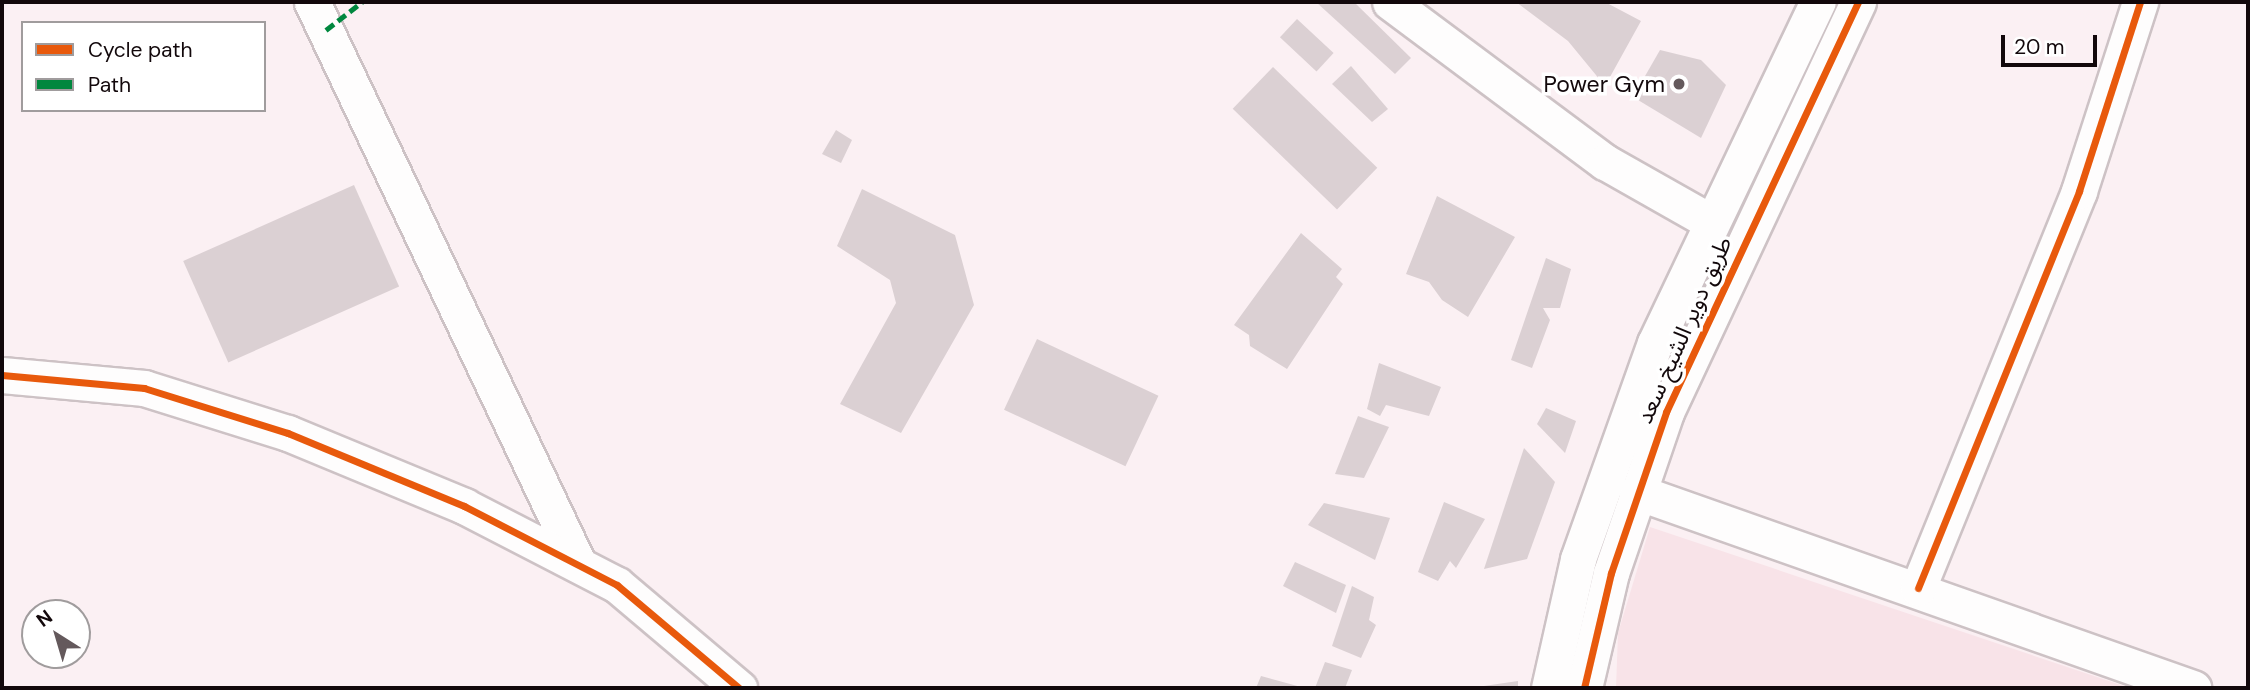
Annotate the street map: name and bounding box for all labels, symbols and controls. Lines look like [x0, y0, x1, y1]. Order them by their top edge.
legend [21, 21, 266, 112]
scale bar [2005, 21, 2101, 65]
text: 20 m [2014, 33, 2065, 61]
text: Cycle path [88, 36, 193, 64]
place label: Power Gym [1544, 70, 1665, 98]
text: Path [88, 71, 131, 99]
marker: Power Gym [1671, 76, 1687, 92]
street label: طريق دوير الشيخ سعد [1630, 232, 1738, 428]
north arrow [21, 599, 91, 669]
text: N [31, 604, 57, 633]

